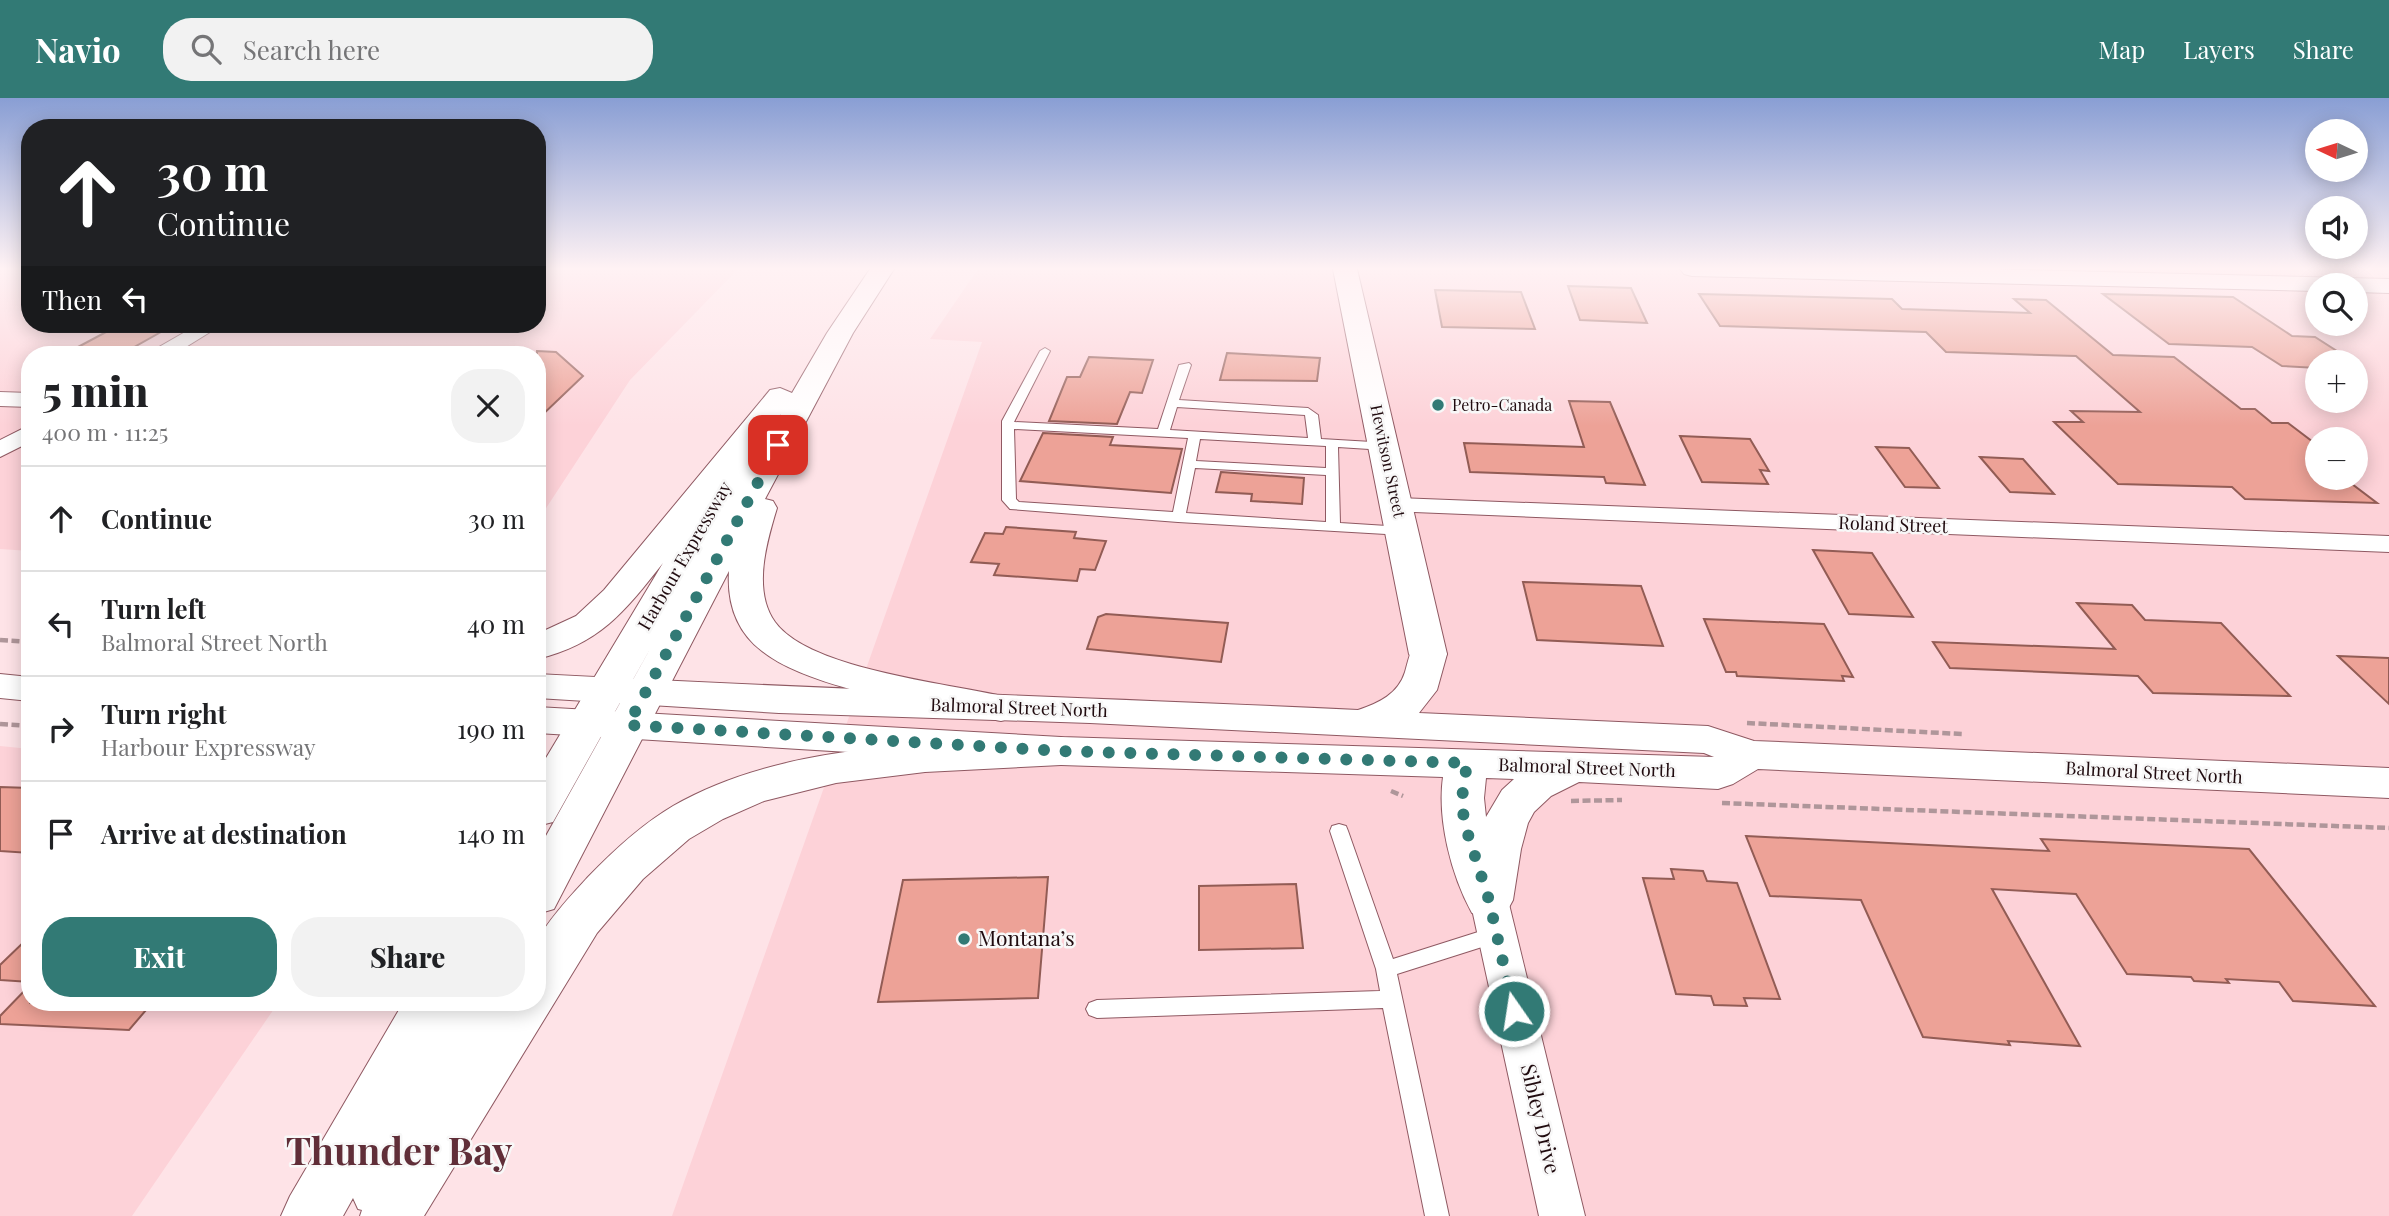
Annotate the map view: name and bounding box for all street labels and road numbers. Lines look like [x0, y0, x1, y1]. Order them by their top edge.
street label: Hewitson Street [1366, 402, 1411, 520]
street label: Harbour Expressway [632, 477, 737, 634]
street label: Roland Street [1838, 510, 1949, 538]
street label: Balmoral Street North [930, 692, 1109, 722]
street label: Balmoral Street North [1498, 752, 1677, 782]
street label: Balmoral Street North [2065, 755, 2244, 789]
street label: Sibley Drive [1516, 1061, 1568, 1176]

